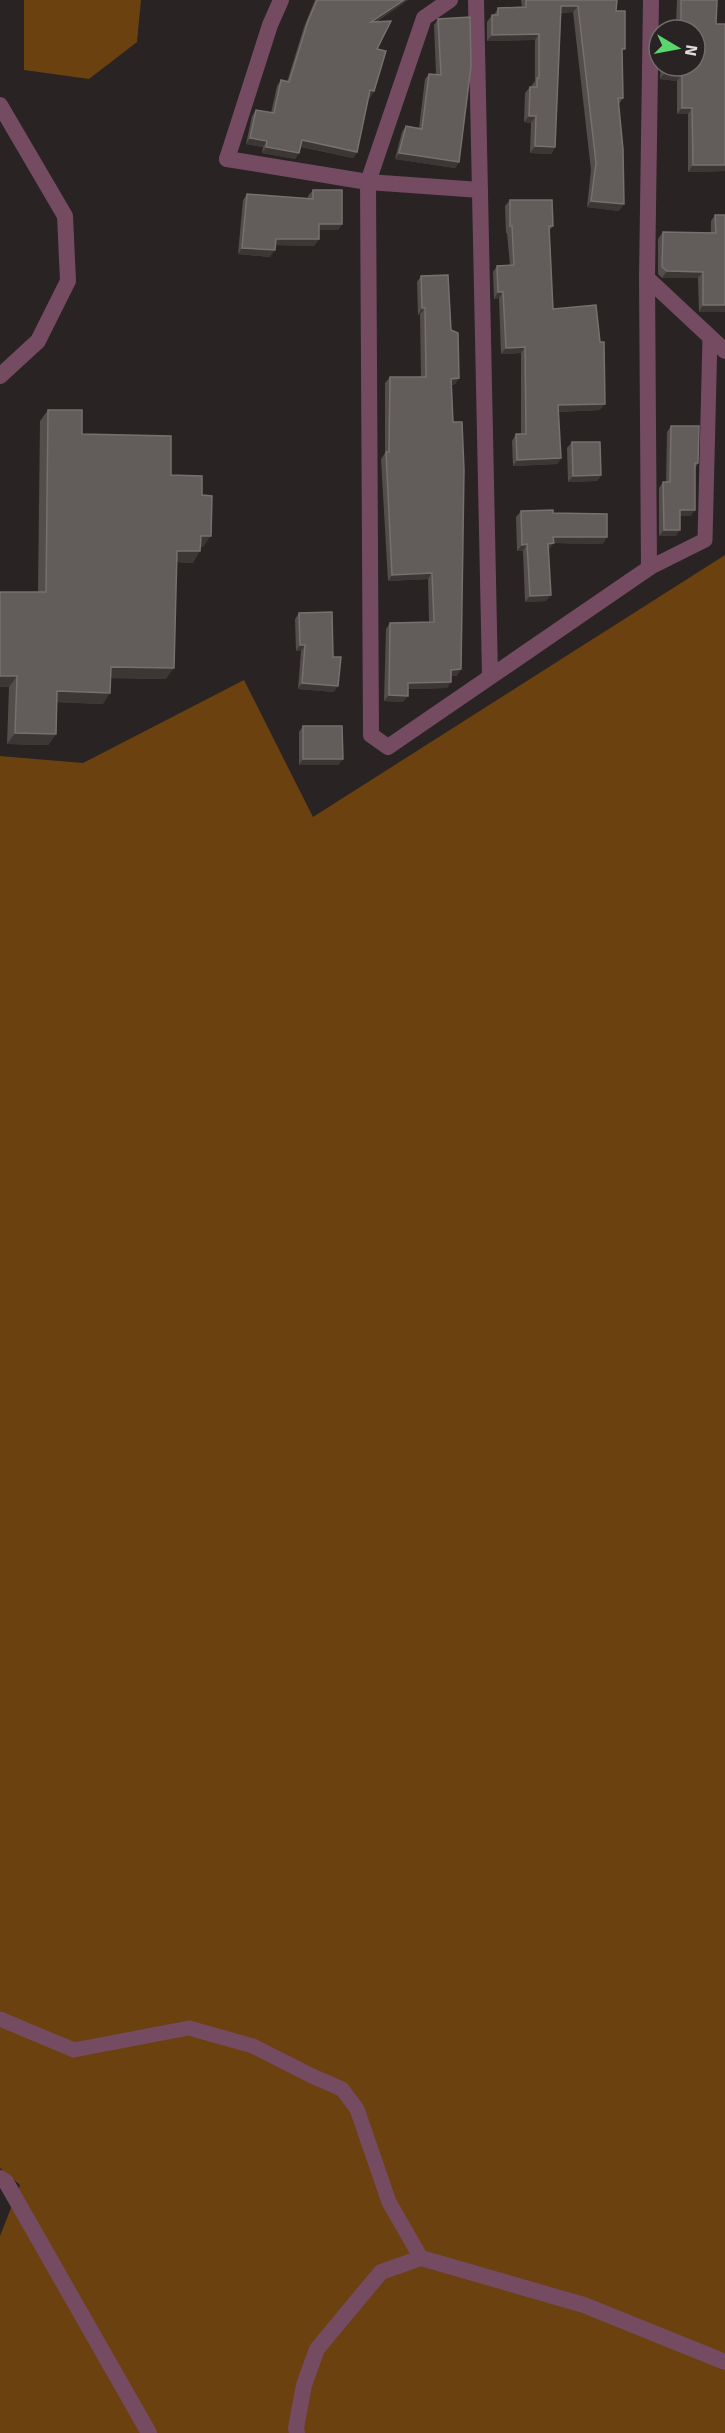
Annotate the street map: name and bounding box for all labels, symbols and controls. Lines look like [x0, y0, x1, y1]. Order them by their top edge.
north arrow [647, 18, 707, 78]
text: N [680, 43, 702, 58]

